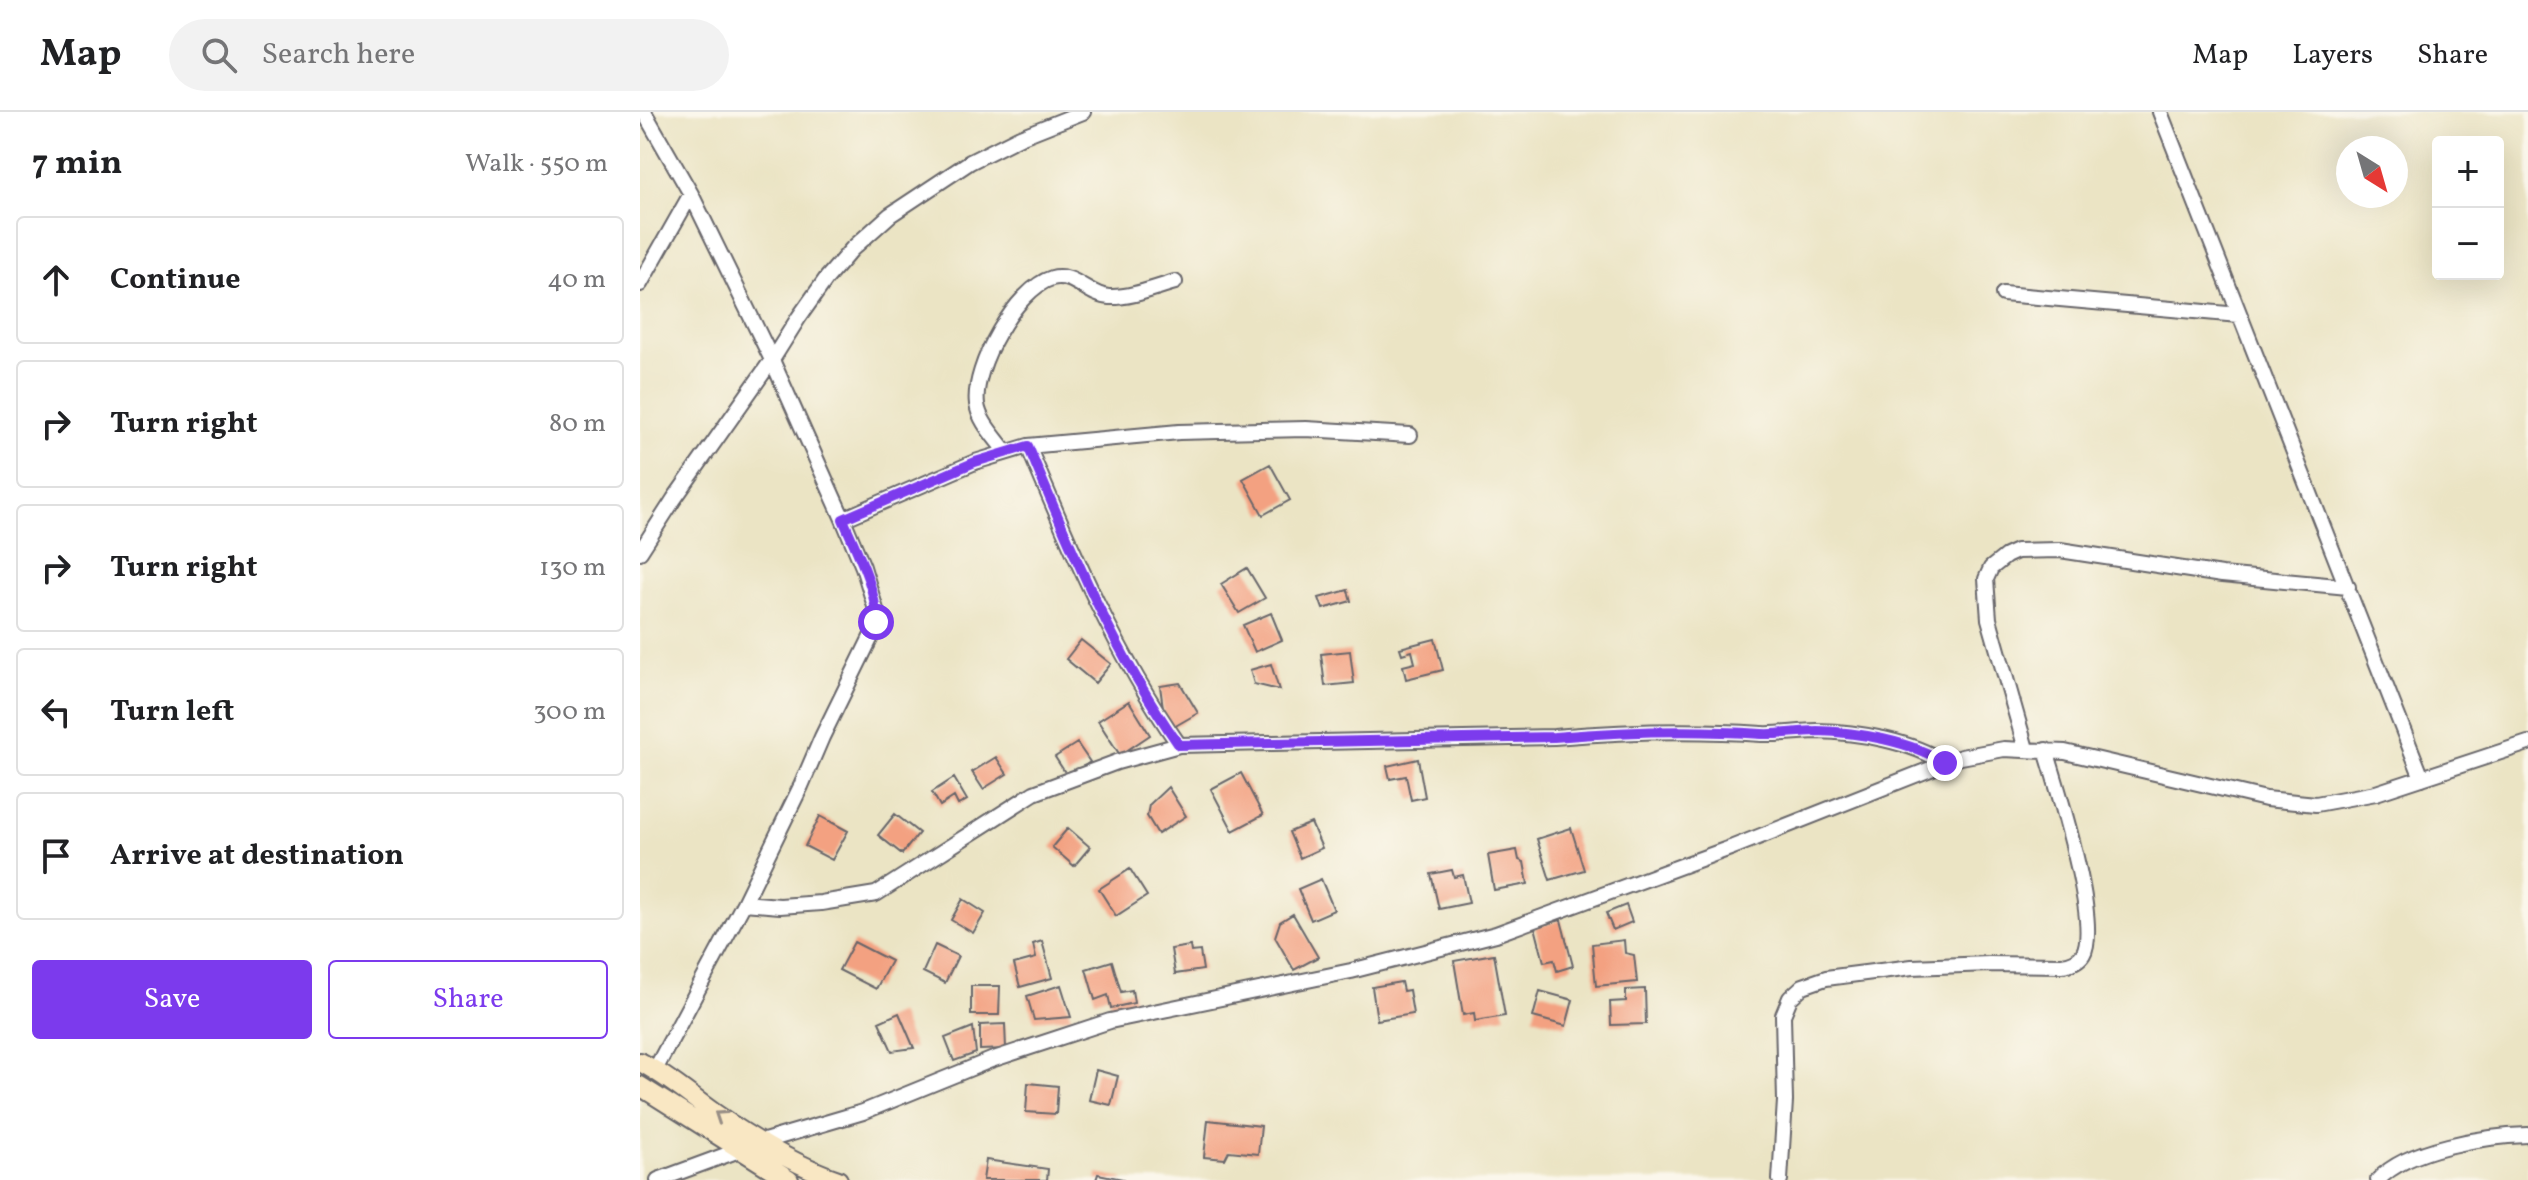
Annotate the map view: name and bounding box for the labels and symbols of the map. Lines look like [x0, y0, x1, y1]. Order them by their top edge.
north arrow [2336, 136, 2408, 208]
route start [858, 604, 894, 640]
route end [1927, 745, 1963, 781]
one-way arrow [715, 1111, 729, 1126]

